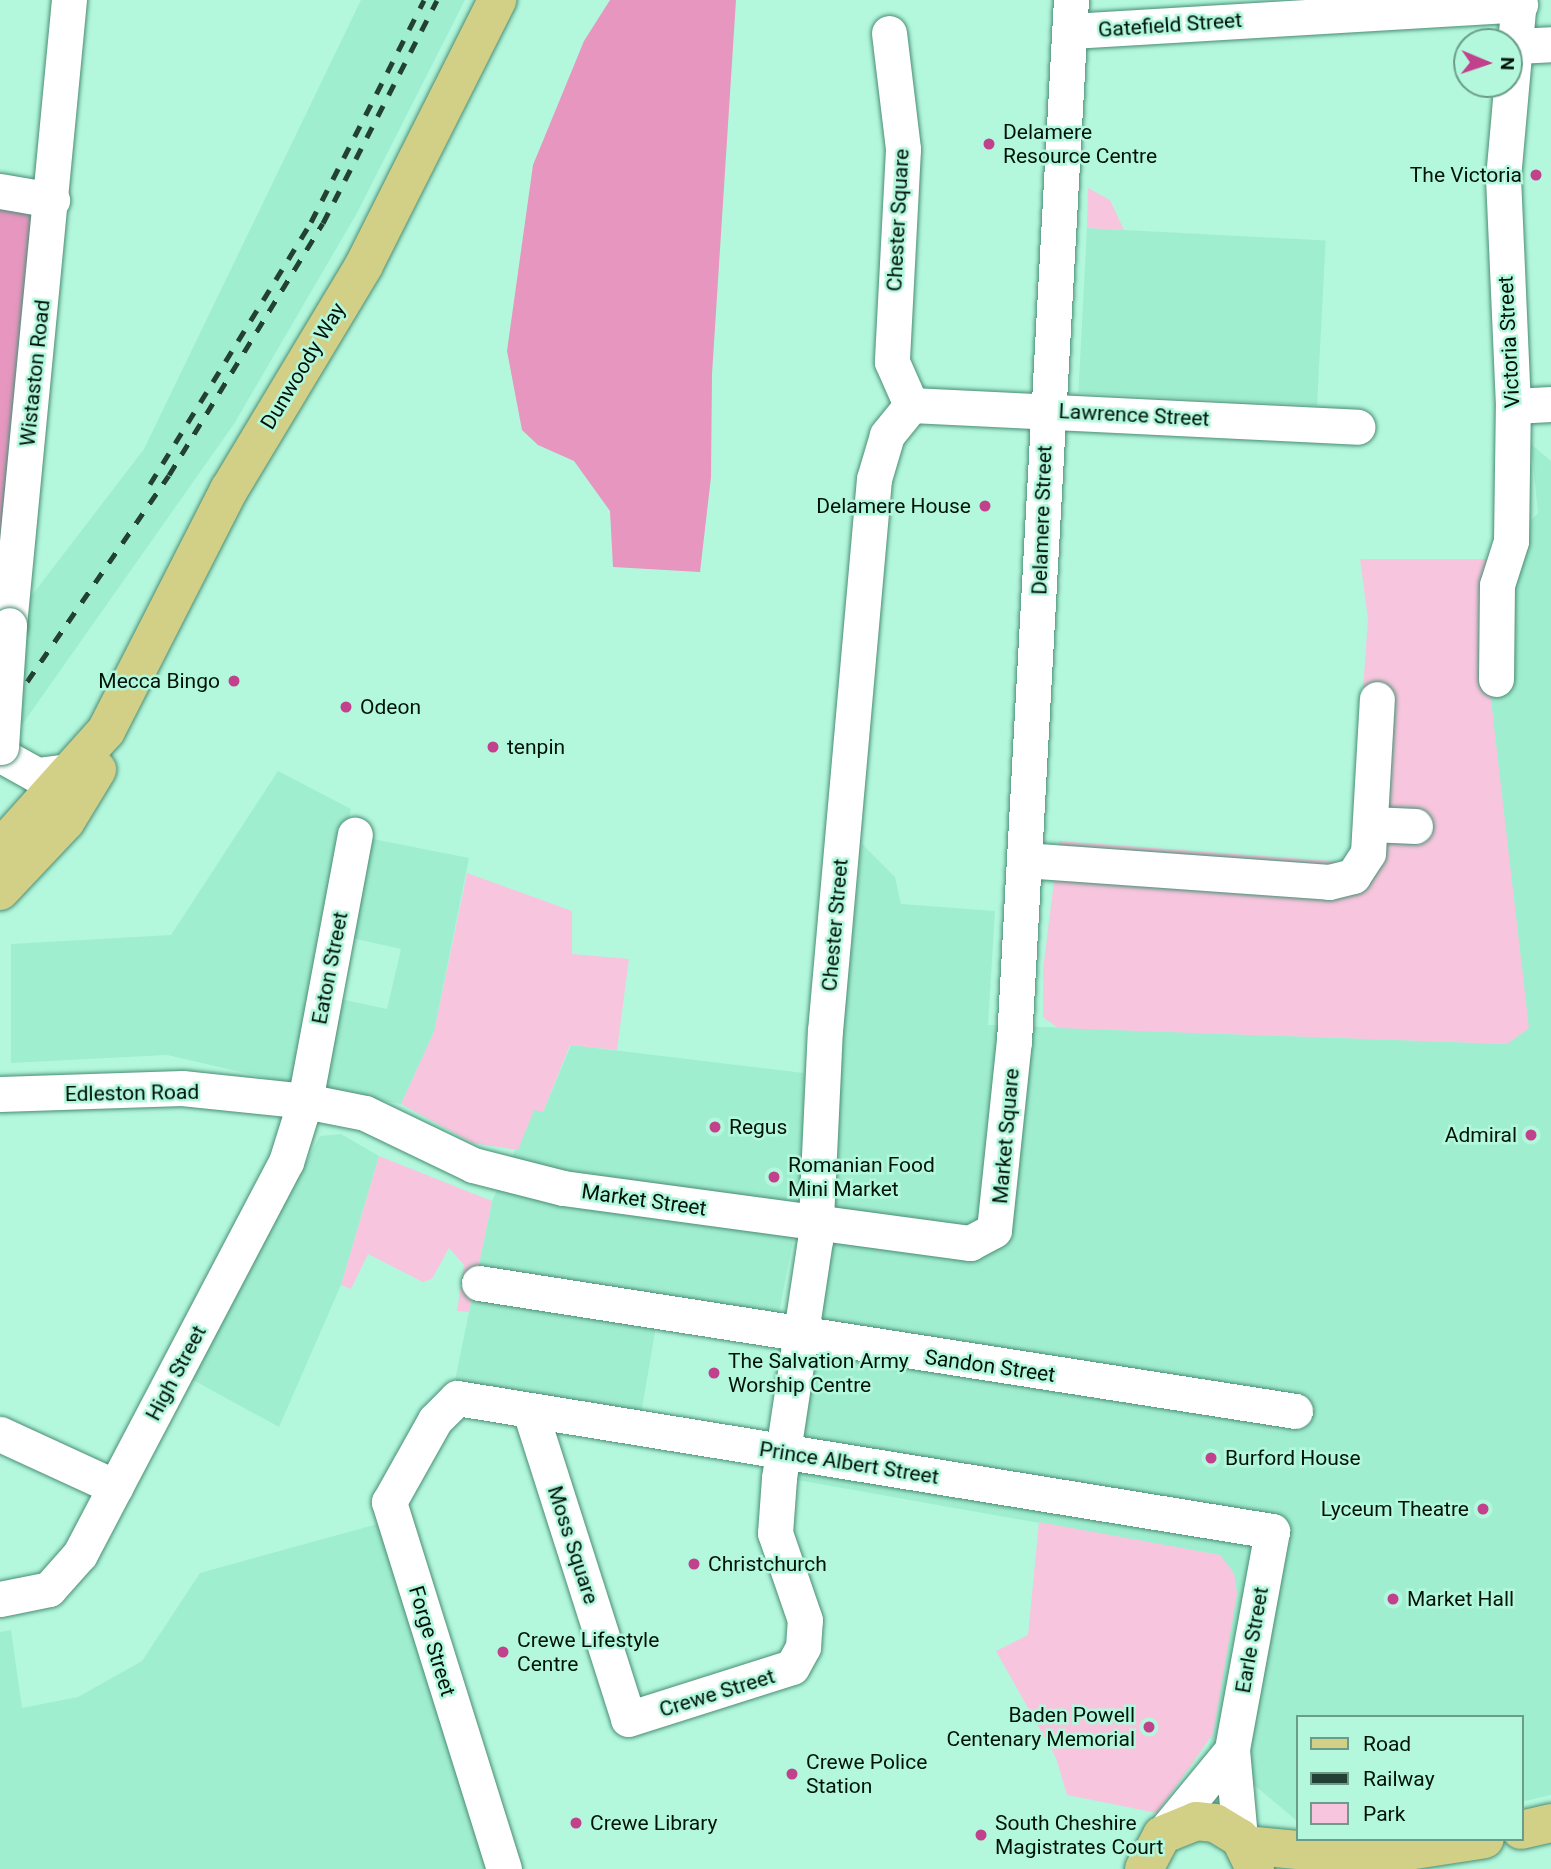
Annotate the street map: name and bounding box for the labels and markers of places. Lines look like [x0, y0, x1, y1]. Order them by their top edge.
place label: Delamere Resource Centre [1003, 119, 1157, 169]
marker: Delamere Resource Centre [981, 136, 997, 152]
place label: The Victoria [1410, 162, 1522, 188]
marker: The Victoria [1528, 167, 1544, 183]
place label: Delamere House [816, 493, 971, 519]
marker: Delamere House [977, 498, 993, 514]
place label: Mecca Bingo [98, 668, 220, 694]
marker: Mecca Bingo [226, 673, 242, 689]
place label: Odeon [360, 694, 421, 720]
marker: Odeon [338, 699, 354, 715]
place label: tenpin [507, 734, 565, 760]
marker: tenpin [485, 739, 501, 755]
place label: Regus [729, 1114, 787, 1140]
marker: Regus [707, 1119, 723, 1135]
place label: Admiral [1445, 1122, 1517, 1148]
marker: Admiral [1523, 1127, 1539, 1143]
place label: Romanian Food Mini Market [788, 1152, 935, 1202]
marker: Romanian Food Mini Market [766, 1169, 782, 1185]
place label: The Salvation Army Worship Centre [728, 1348, 909, 1398]
marker: The Salvation Army Worship Centre [706, 1365, 722, 1381]
place label: Burford House [1225, 1445, 1361, 1471]
marker: Burford House [1203, 1450, 1219, 1466]
place label: Lyceum Theatre [1320, 1496, 1469, 1522]
marker: Lyceum Theatre [1475, 1501, 1491, 1517]
place label: Christchurch [708, 1551, 827, 1577]
marker: Christchurch [686, 1556, 702, 1572]
place label: Market Hall [1407, 1586, 1514, 1612]
marker: Market Hall [1385, 1591, 1401, 1607]
place label: Crewe Lifestyle Centre [517, 1627, 659, 1677]
marker: Crewe Lifestyle Centre [495, 1644, 511, 1660]
place label: Baden Powell Centenary Memorial [947, 1702, 1135, 1752]
marker: Baden Powell Centenary Memorial [1141, 1719, 1157, 1735]
place label: Crewe Police Station [806, 1749, 927, 1799]
marker: Crewe Police Station [784, 1766, 800, 1782]
place label: Crewe Library [590, 1810, 717, 1836]
place label: South Cheshire Magistrates Court [995, 1810, 1163, 1860]
marker: Crewe Library [568, 1815, 584, 1831]
marker: South Cheshire Magistrates Court [973, 1827, 989, 1843]

